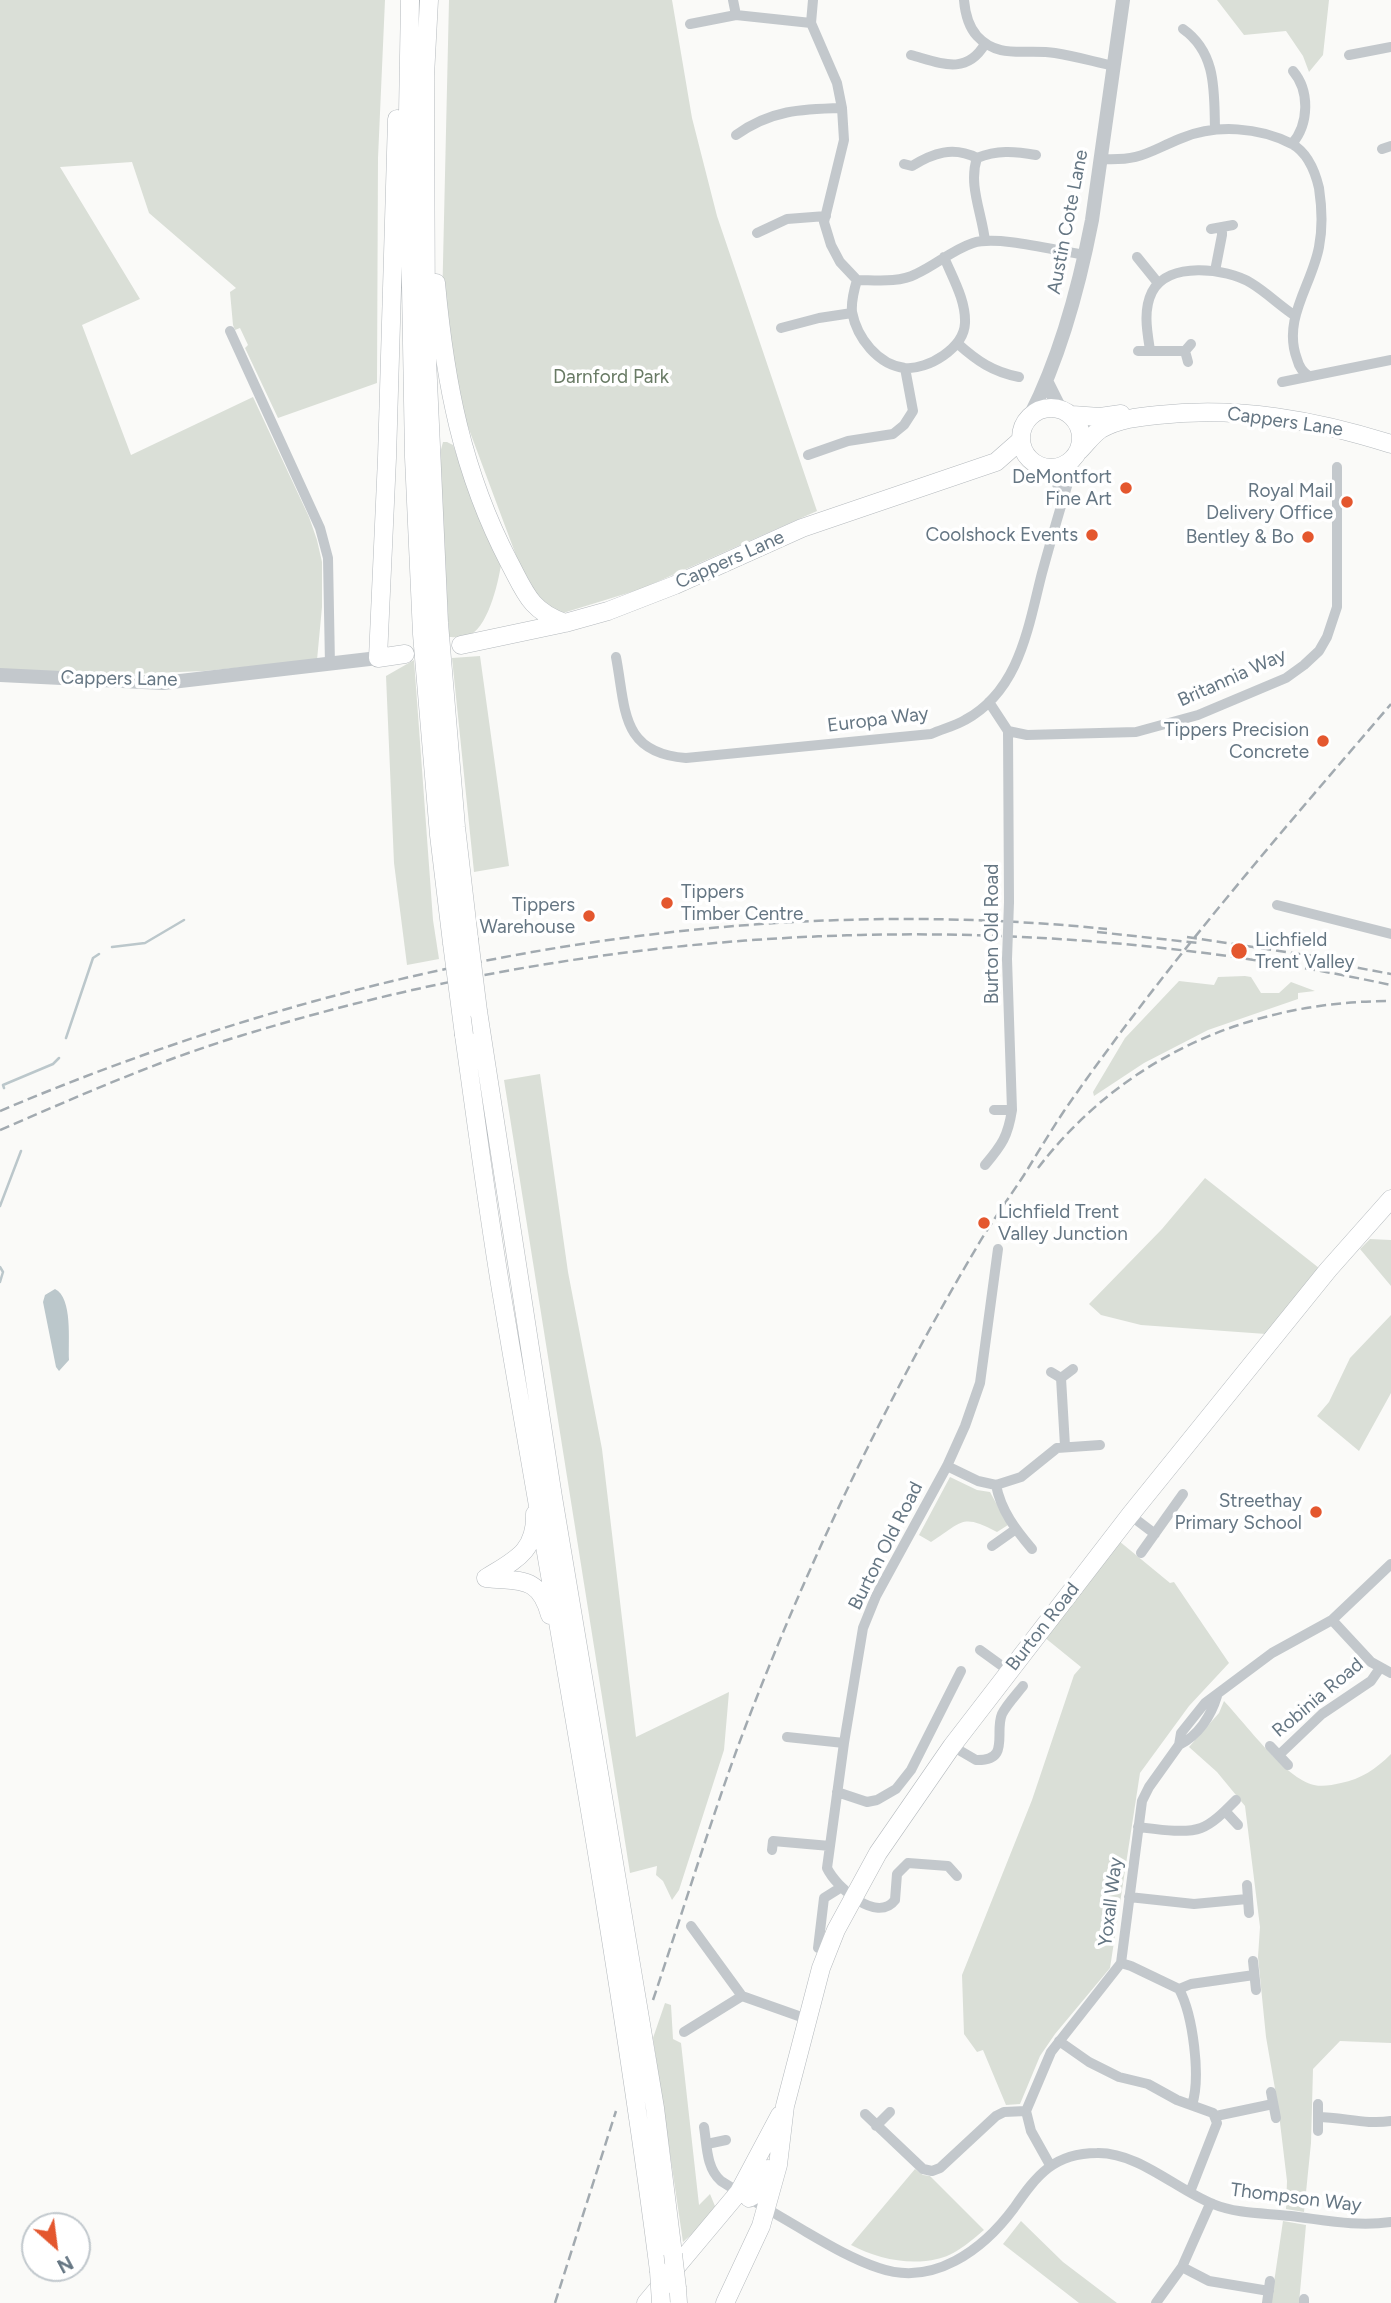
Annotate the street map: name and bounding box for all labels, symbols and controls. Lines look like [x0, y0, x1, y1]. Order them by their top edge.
street label: Austin Cote Lane [1043, 148, 1093, 296]
park label: Darnford Park [553, 366, 669, 388]
street label: Cappers Lane [1226, 403, 1344, 441]
place label: DeMontfort Fine Art [1012, 466, 1112, 510]
marker: DeMontfort Fine Art [1118, 480, 1134, 496]
place label: Royal Mail Delivery Office [1206, 480, 1333, 524]
marker: Royal Mail Delivery Office [1339, 494, 1355, 510]
place label: Coolshock Events [925, 524, 1078, 546]
street label: Cappers Lane [672, 526, 788, 594]
place label: Bentley & Bo [1186, 526, 1294, 548]
marker: Coolshock Events [1084, 527, 1100, 543]
marker: Bentley & Bo [1300, 529, 1316, 545]
street label: Britannia Way [1174, 644, 1290, 712]
street label: Cappers Lane [60, 667, 178, 691]
street label: Europa Way [826, 702, 930, 738]
place label: Tippers Precision Concrete [1164, 719, 1309, 763]
marker: Tippers Precision Concrete [1315, 733, 1331, 749]
street label: Burton Old Road [981, 864, 1003, 1004]
place label: Tippers Timber Centre [681, 881, 803, 925]
place label: Tippers Warehouse [480, 894, 575, 938]
marker: Tippers Timber Centre [659, 895, 675, 911]
marker: Tippers Warehouse [581, 908, 597, 924]
place label: Lichfield Trent Valley [1255, 929, 1354, 973]
marker: Lichfield Trent Valley [1229, 941, 1249, 961]
place label: Lichfield Trent Valley Junction [998, 1201, 1128, 1245]
marker: Lichfield Trent Valley Junction [976, 1215, 992, 1231]
street label: Burton Old Road [844, 1478, 928, 1614]
place label: Streethay Primary School [1175, 1490, 1302, 1534]
marker: Streethay Primary School [1308, 1504, 1324, 1520]
street label: Burton Road [1001, 1578, 1085, 1676]
street label: Robinia Road [1268, 1653, 1368, 1743]
street label: Yoxall Way [1094, 1856, 1128, 1948]
street label: Thompson Way [1229, 2179, 1363, 2217]
north arrow [21, 2212, 91, 2282]
text: N [53, 2251, 77, 2278]

